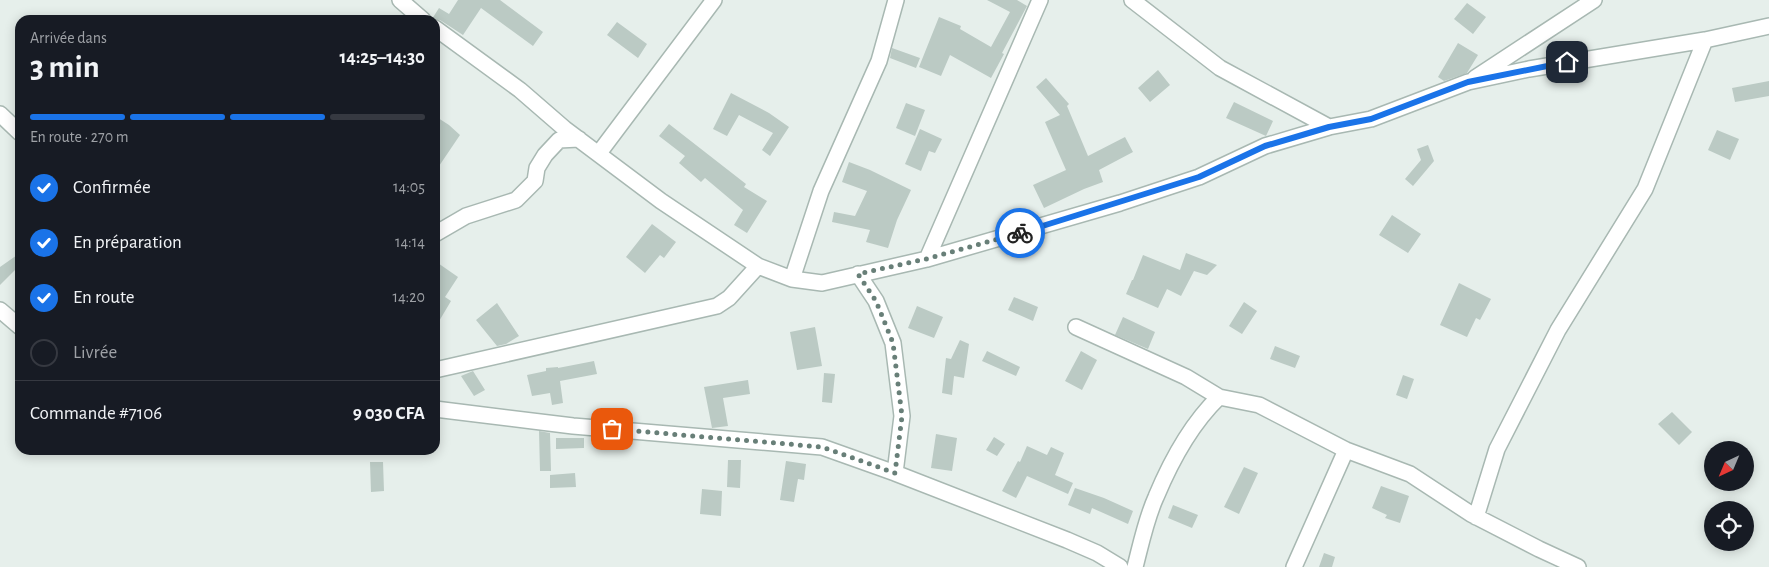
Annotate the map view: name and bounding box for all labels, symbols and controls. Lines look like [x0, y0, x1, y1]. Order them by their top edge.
text: Arrivée dans [30, 30, 107, 46]
pin [1546, 41, 1588, 83]
text: 14:25–14:30 [339, 48, 425, 67]
icon: home [1553, 48, 1581, 76]
text: 3 min [30, 51, 100, 83]
text: En route · 270 m [30, 129, 129, 145]
icon: check [30, 174, 58, 202]
text: Confirmée [73, 178, 151, 197]
text: 14:05 [393, 179, 425, 195]
courier [995, 208, 1045, 258]
icon: bike [1006, 219, 1034, 247]
icon: check [30, 229, 58, 257]
text: En préparation [73, 233, 182, 252]
text: 14:14 [395, 234, 425, 250]
icon: check [30, 284, 58, 312]
text: En route [73, 288, 135, 307]
text: 14:20 [392, 289, 425, 305]
text: Livrée [73, 343, 117, 362]
text: Commande #7106 [30, 404, 162, 423]
text: 9 030 CFA [353, 404, 425, 423]
pin [591, 408, 633, 450]
icon: bag [598, 415, 626, 443]
north arrow [1704, 441, 1754, 491]
map controls [1704, 441, 1754, 551]
button: locate [1704, 501, 1754, 551]

